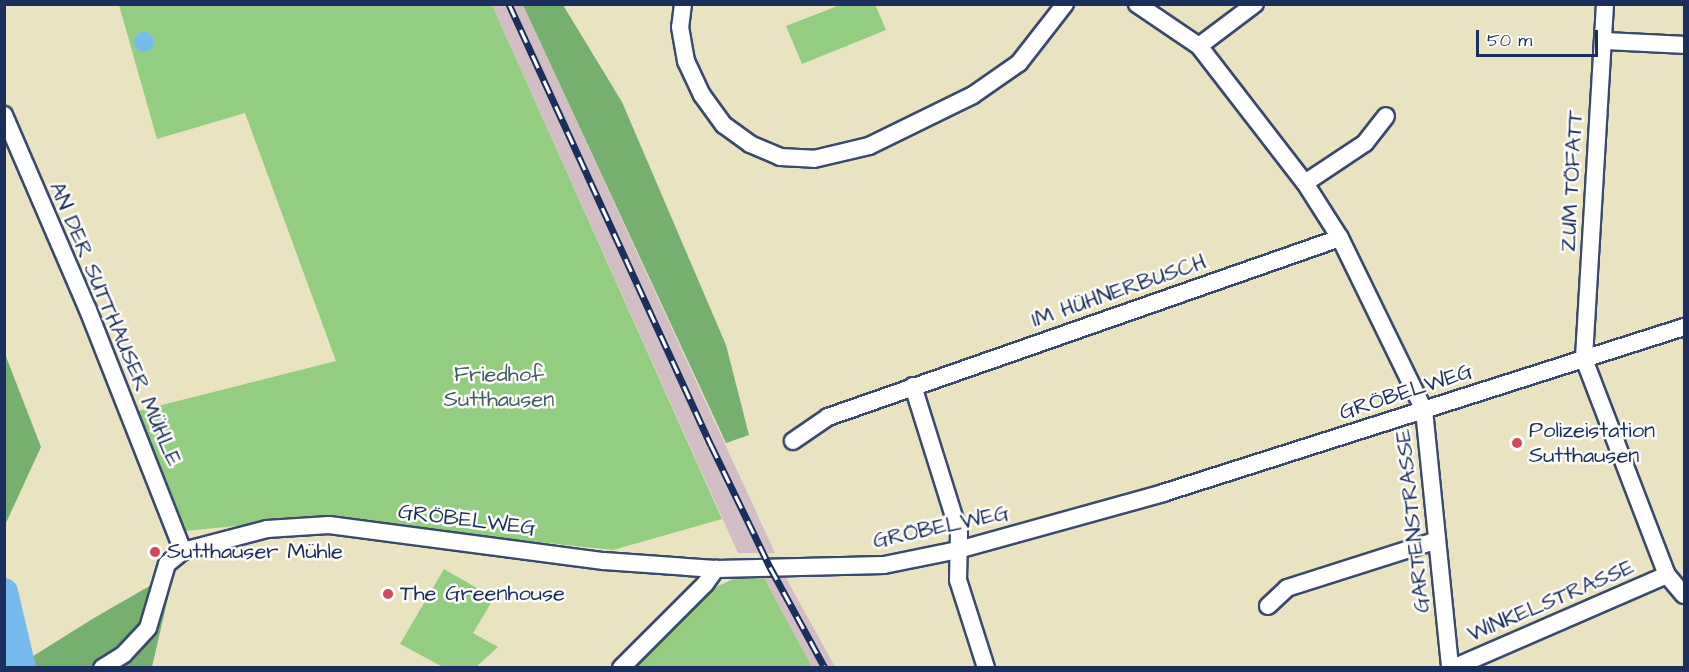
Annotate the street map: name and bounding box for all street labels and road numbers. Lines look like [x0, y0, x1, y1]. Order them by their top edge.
street label: ZUM TÖFATT [1555, 110, 1589, 252]
street label: AN DER SUTTHAUSER MÜHLE [43, 178, 187, 470]
street label: IM HÜHNERBUSCH [1028, 249, 1210, 333]
street label: GRÖBELWEG [1336, 358, 1476, 426]
street label: GARTENSTRASSE [1390, 428, 1436, 614]
street label: GRÖBELWEG [397, 498, 537, 542]
street label: GRÖBELWEG [871, 500, 1011, 554]
street label: WINKELSTRASSE [1464, 554, 1638, 648]

